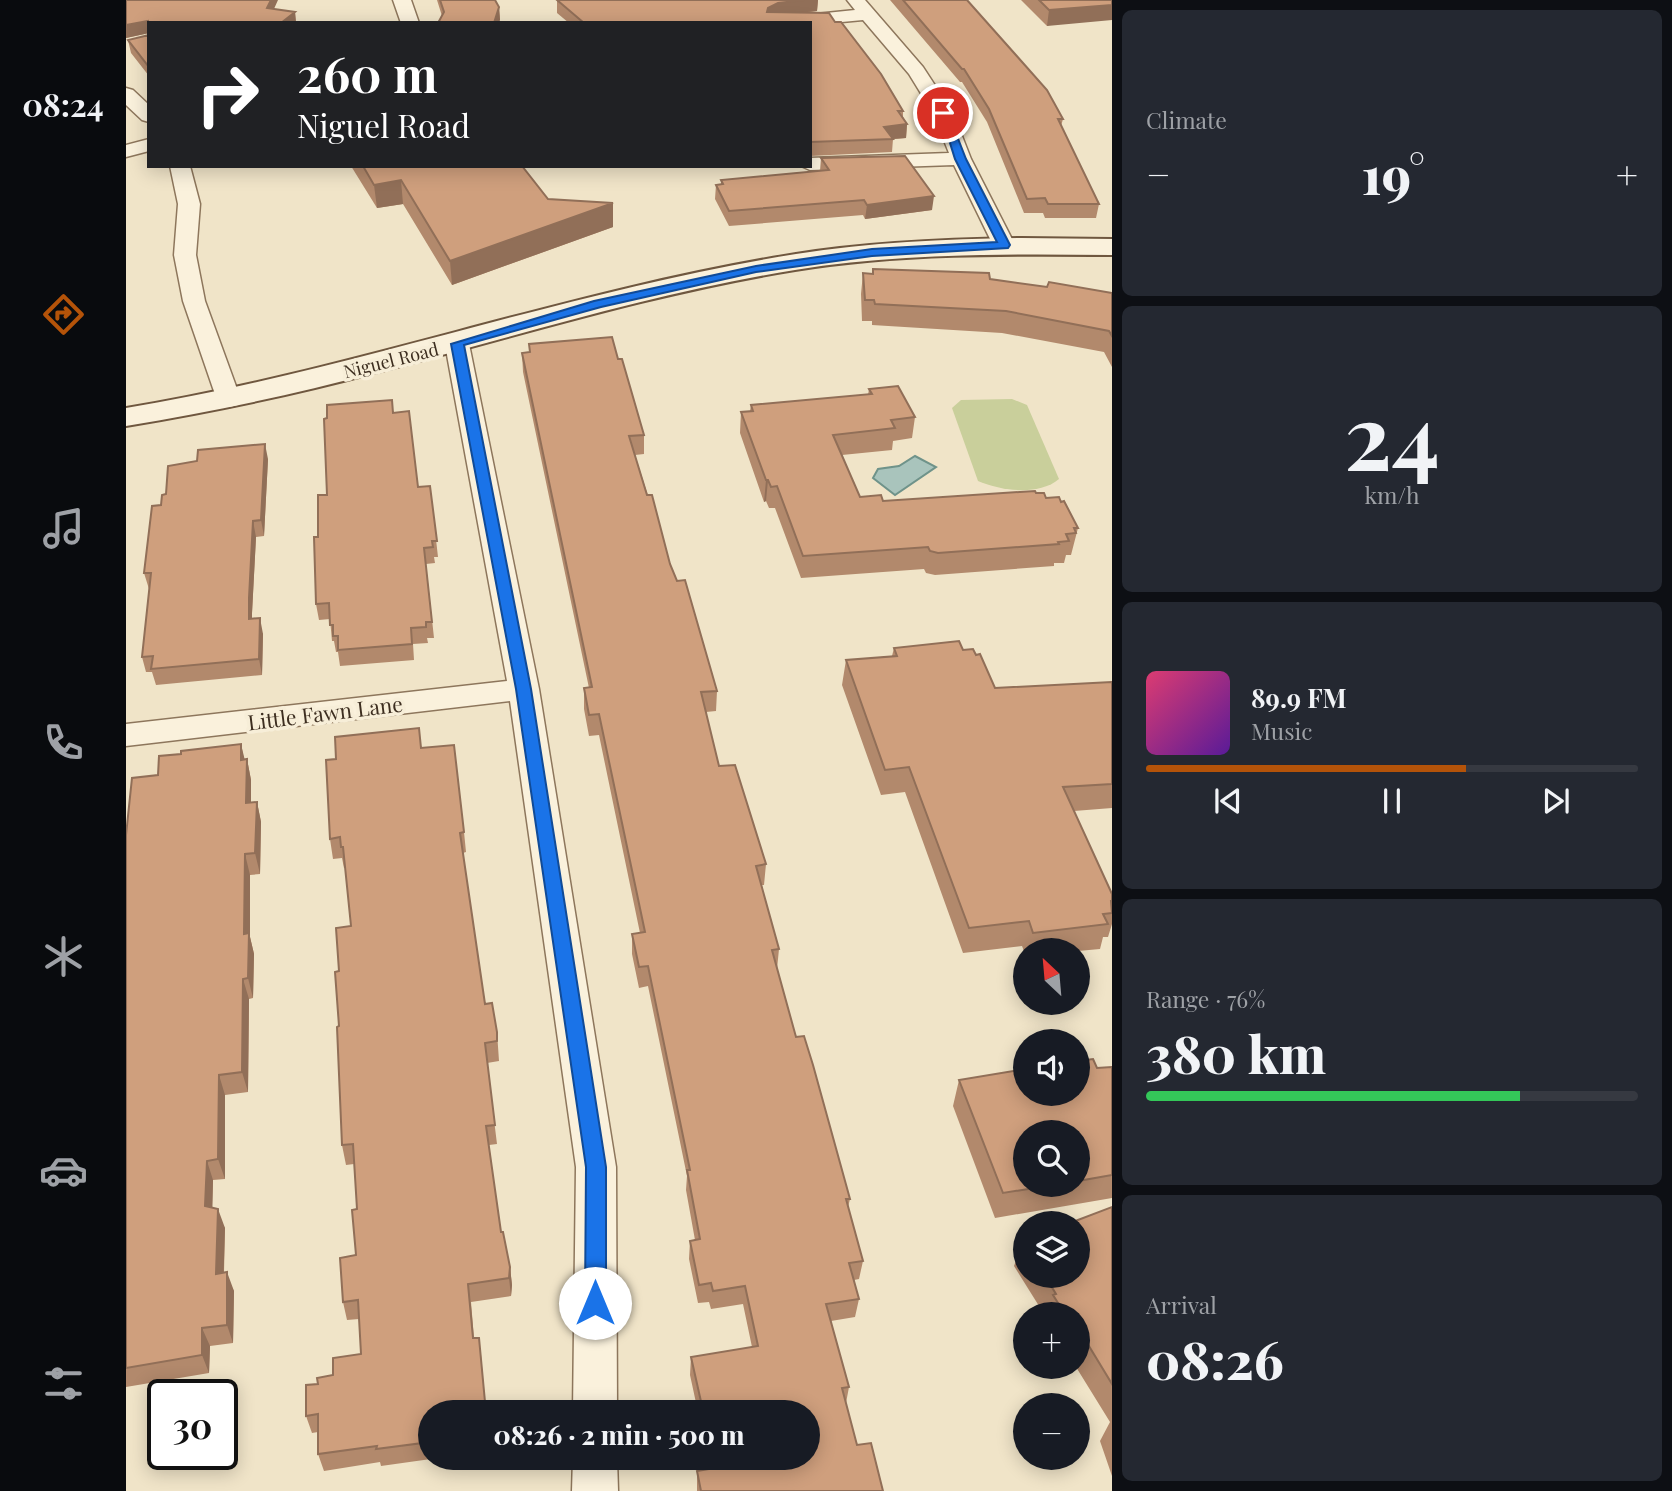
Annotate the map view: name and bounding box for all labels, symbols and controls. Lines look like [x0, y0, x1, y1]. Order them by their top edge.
text: 260 m [297, 40, 437, 105]
icon: right [182, 49, 273, 140]
text: 08:24 [22, 82, 104, 125]
pin [913, 83, 973, 143]
icon: arrive [924, 94, 962, 132]
text: Niguel Road [297, 103, 470, 146]
text: Climate [1146, 104, 1227, 135]
text: 19° [1362, 139, 1425, 208]
text: − [1146, 148, 1171, 199]
text: + [1616, 148, 1638, 199]
icon: directions [39, 290, 88, 339]
street label: Niguel Road [341, 336, 442, 383]
text: 24 [1344, 373, 1440, 494]
text: km/h [1364, 479, 1420, 510]
icon: music [39, 504, 88, 553]
text: 89.9 FM [1251, 680, 1347, 715]
street label: Little Fawn Lane [246, 689, 404, 735]
text: Music [1251, 715, 1312, 746]
icon: phone [39, 718, 88, 767]
icon: previous [1209, 782, 1247, 820]
icon: pause [1373, 782, 1411, 820]
icon: next [1537, 782, 1575, 820]
icon: climate [39, 932, 88, 981]
north arrow [1013, 938, 1090, 1015]
map controls [1013, 938, 1090, 1470]
text: Range · 76% [1146, 983, 1265, 1014]
text: 380 km [1146, 1018, 1326, 1087]
button: sound [1013, 1029, 1090, 1106]
button: search [1013, 1120, 1090, 1197]
icon: car [39, 1146, 88, 1195]
button: layers [1013, 1211, 1090, 1288]
position arrow [558, 1266, 632, 1340]
text: Arrival [1146, 1289, 1217, 1320]
button: + [1013, 1302, 1090, 1379]
text: 08:26 [1146, 1324, 1284, 1393]
icon: filters [39, 1359, 88, 1408]
speed limit sign: 30 [147, 1379, 238, 1470]
button: − [1013, 1393, 1090, 1470]
text: 08:26 · 2 min · 500 m [494, 1417, 744, 1452]

